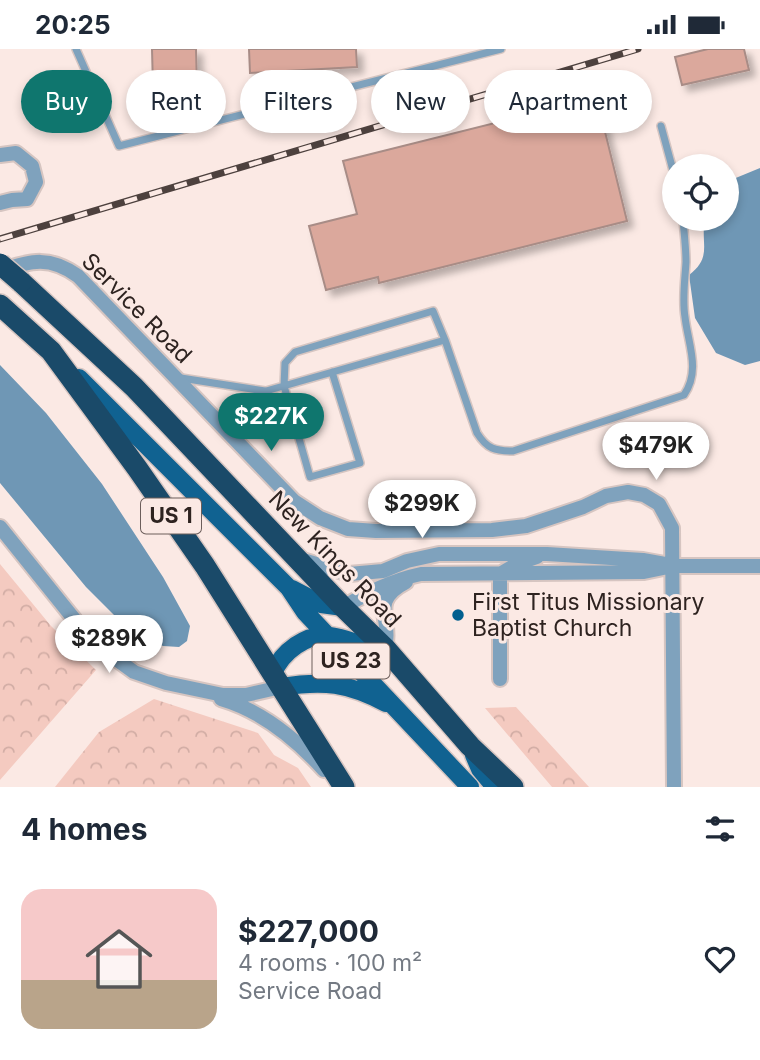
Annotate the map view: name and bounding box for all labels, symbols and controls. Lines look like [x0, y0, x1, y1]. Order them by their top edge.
text: 20:25 [35, 9, 111, 40]
chip: Buy [21, 70, 112, 133]
chip: Rent [126, 70, 226, 133]
chip: Filters [240, 70, 357, 133]
chip: New [371, 70, 470, 133]
chip: Apartment [484, 70, 652, 133]
map controls [662, 154, 739, 231]
button: locate [662, 154, 739, 231]
street label: Service Road [76, 247, 198, 369]
pin: $227K [222, 393, 320, 453]
text: $227K [234, 402, 308, 430]
pin: $479K [607, 423, 705, 482]
text: $479K [618, 431, 694, 459]
pin: $299K [373, 481, 471, 540]
street label: New Kings Road [263, 485, 407, 633]
text: $299K [384, 489, 460, 517]
road number: US 1 [141, 498, 201, 533]
place label: First Titus Missionary Baptist Church [472, 588, 705, 642]
marker: First Titus Missionary Baptist Church [450, 607, 466, 623]
pin: $289K [60, 615, 158, 675]
text: $289K [71, 624, 147, 652]
road number: US 23 [312, 643, 390, 679]
icon: filters [701, 810, 739, 848]
text: 4 homes [21, 811, 148, 847]
text: $227,000 [238, 913, 379, 949]
icon: home [77, 917, 161, 1001]
icon: heart [701, 940, 739, 978]
text: 4 rooms · 100 m² [238, 949, 422, 977]
text: Service Road [238, 977, 382, 1005]

